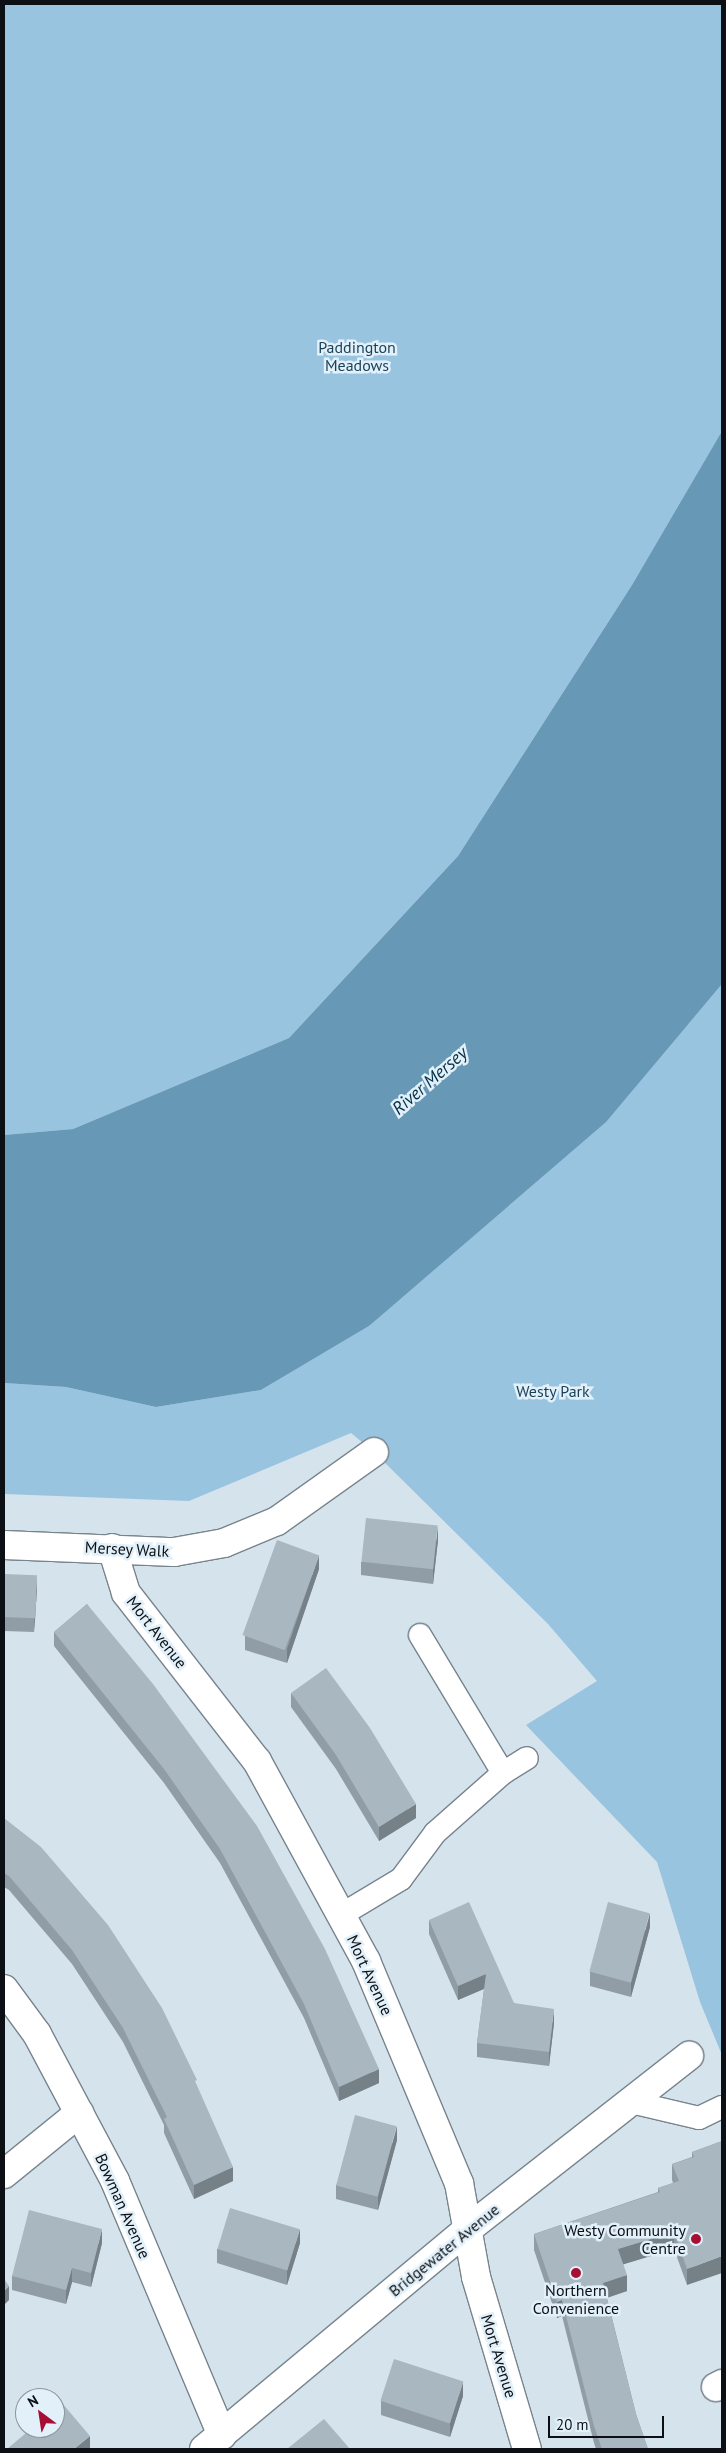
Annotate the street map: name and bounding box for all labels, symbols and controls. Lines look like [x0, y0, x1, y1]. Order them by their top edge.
park label: Paddington Meadows [318, 337, 396, 375]
water label: River Mersey [388, 1042, 472, 1120]
park label: Westy Park [516, 1381, 590, 1401]
street label: Mersey Walk [84, 1537, 170, 1561]
street label: Mort Avenue [123, 1592, 191, 1672]
street label: Mort Avenue [343, 1932, 397, 2018]
street label: Bowman Avenue [91, 2150, 155, 2262]
street label: Bridgewater Avenue [385, 2199, 503, 2301]
place label: Westy Community Centre [564, 2220, 686, 2258]
marker: Westy Community Centre [690, 2233, 702, 2245]
marker: Northern Convenience [570, 2267, 582, 2279]
place label: Northern Convenience [533, 2280, 619, 2318]
street label: Mort Avenue [477, 2312, 521, 2400]
north arrow [15, 2388, 65, 2438]
text: N [24, 2391, 41, 2411]
scale bar [551, 2406, 667, 2438]
text: 20 m [556, 2415, 589, 2434]

